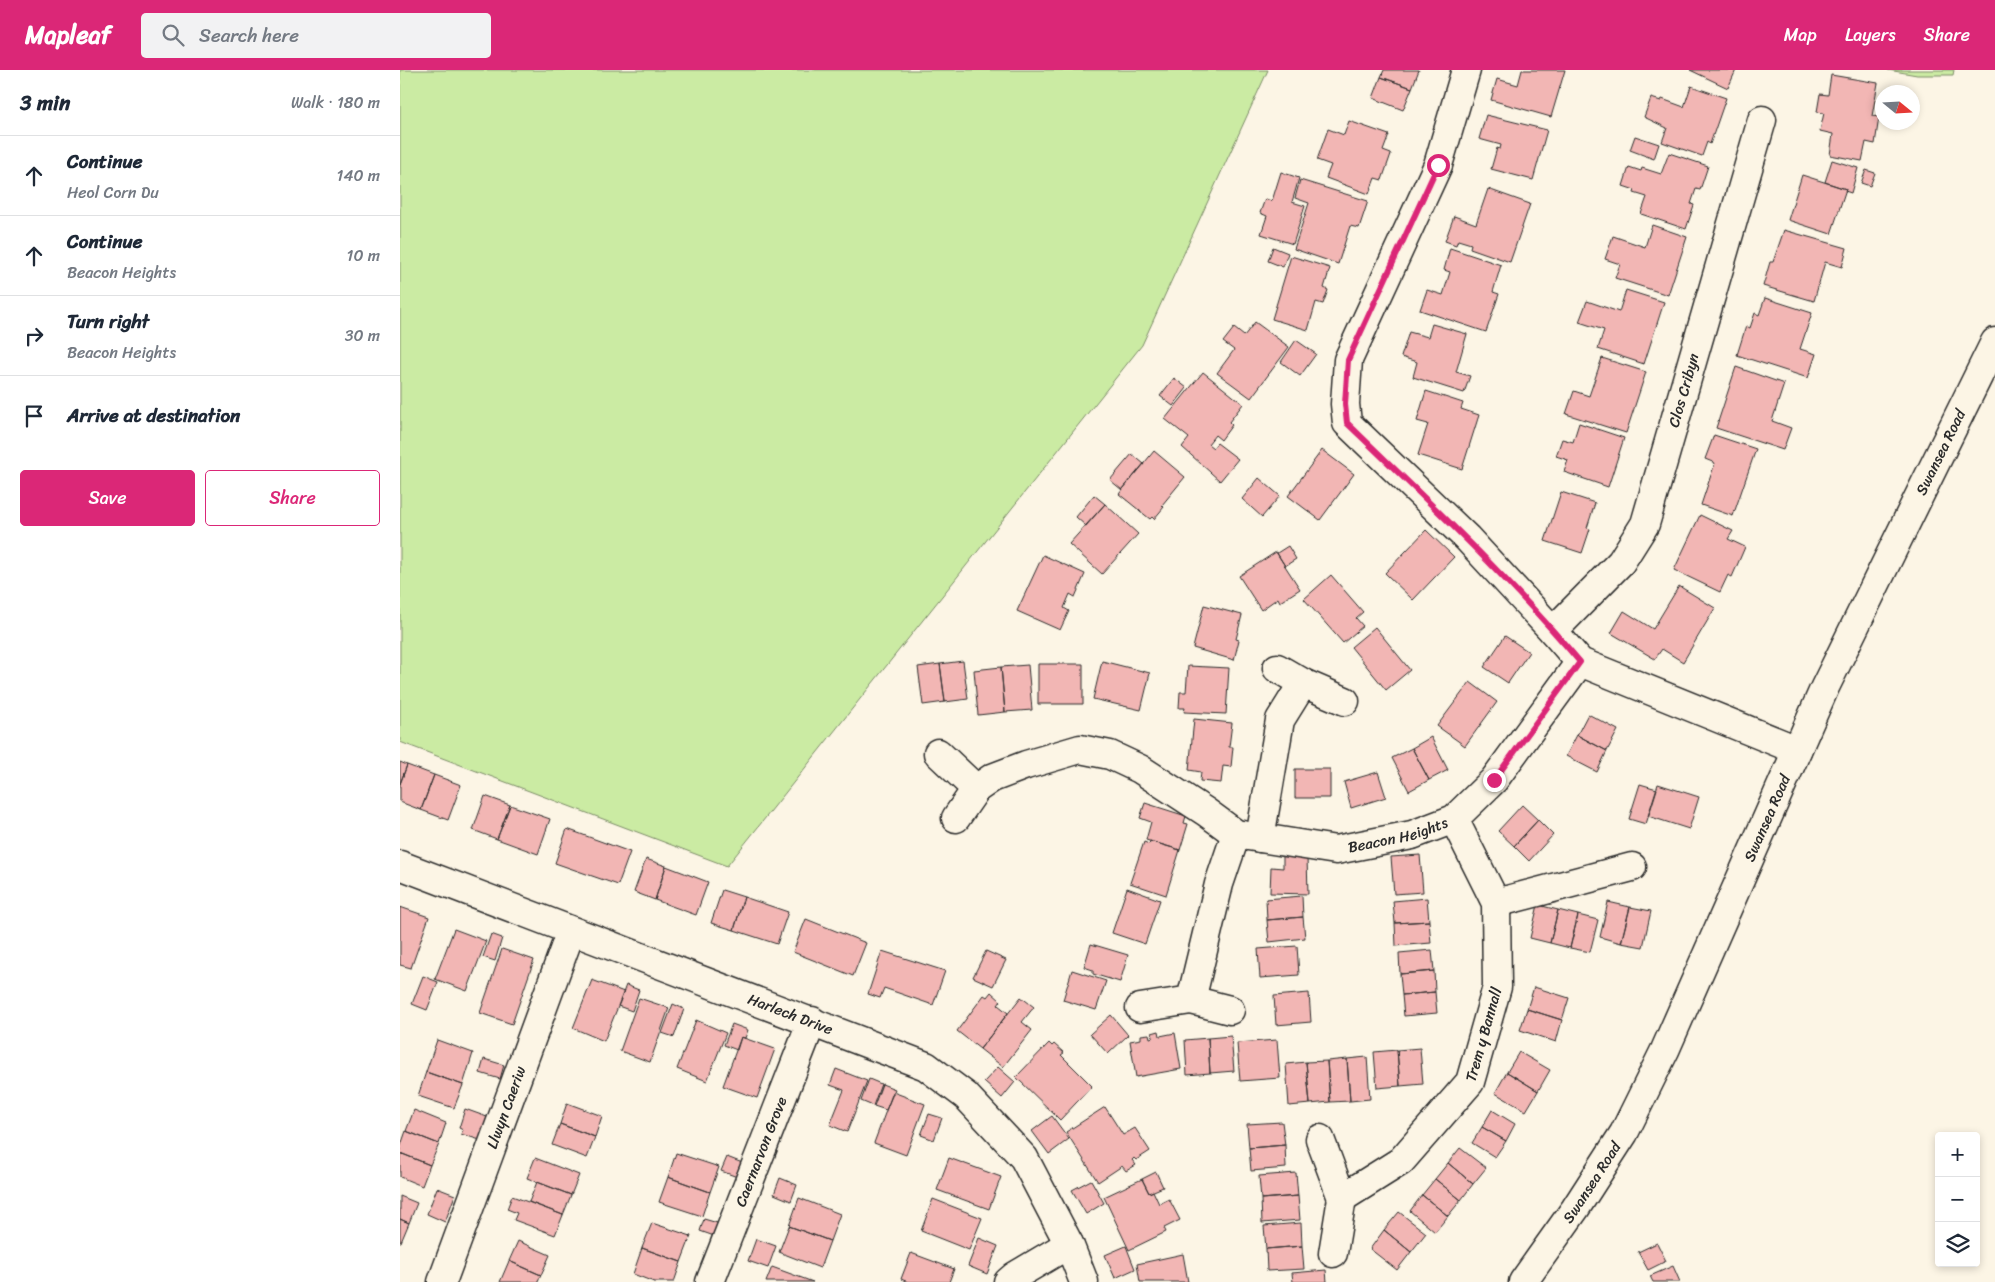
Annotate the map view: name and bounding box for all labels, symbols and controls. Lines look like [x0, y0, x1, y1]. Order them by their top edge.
search box [141, 13, 491, 58]
text: Mapleaf [25, 14, 111, 56]
text: Search here [199, 19, 299, 52]
text: Map [1784, 19, 1817, 51]
text: Layers [1845, 19, 1896, 51]
text: Share [1924, 19, 1970, 51]
icon: search [159, 21, 187, 49]
text: 3 min [20, 84, 70, 122]
north arrow [1875, 85, 1920, 130]
text: Walk · 180 m [291, 88, 380, 117]
text: Continue [67, 145, 143, 178]
route start [1427, 154, 1450, 177]
text: 140 m [337, 161, 380, 190]
icon: ahead [20, 162, 48, 190]
text: Heol Corn Du [67, 178, 159, 207]
text: Continue [67, 225, 143, 258]
text: 10 m [347, 241, 380, 270]
icon: ahead [20, 242, 48, 270]
text: Beacon Heights [67, 258, 176, 287]
text: Turn right [67, 305, 149, 338]
text: 30 m [345, 321, 380, 350]
icon: right [20, 322, 48, 350]
text: Beacon Heights [67, 338, 176, 367]
street label: Clos Cribyn [1661, 350, 1707, 430]
text: Arrive at destination [67, 399, 240, 432]
icon: arrive [20, 402, 48, 430]
street label: Swansea Road [1908, 404, 1973, 500]
button: Save [20, 470, 195, 526]
button: Share [205, 470, 380, 526]
route end [1483, 769, 1506, 792]
street label: Swansea Road [1737, 769, 1798, 866]
street label: Beacon Heights [1346, 809, 1452, 860]
street label: Trem y Bannall [1458, 983, 1510, 1085]
street label: Harlech Drive [744, 986, 837, 1042]
street label: Llwyn Caeriw [479, 1062, 534, 1153]
street label: Caernarvon Grove [728, 1093, 794, 1211]
map controls [1935, 1132, 1980, 1267]
button: + [1935, 1132, 1980, 1177]
street label: Swansea Road [1556, 1136, 1629, 1229]
button: − [1935, 1177, 1980, 1222]
button: layers [1935, 1222, 1980, 1267]

